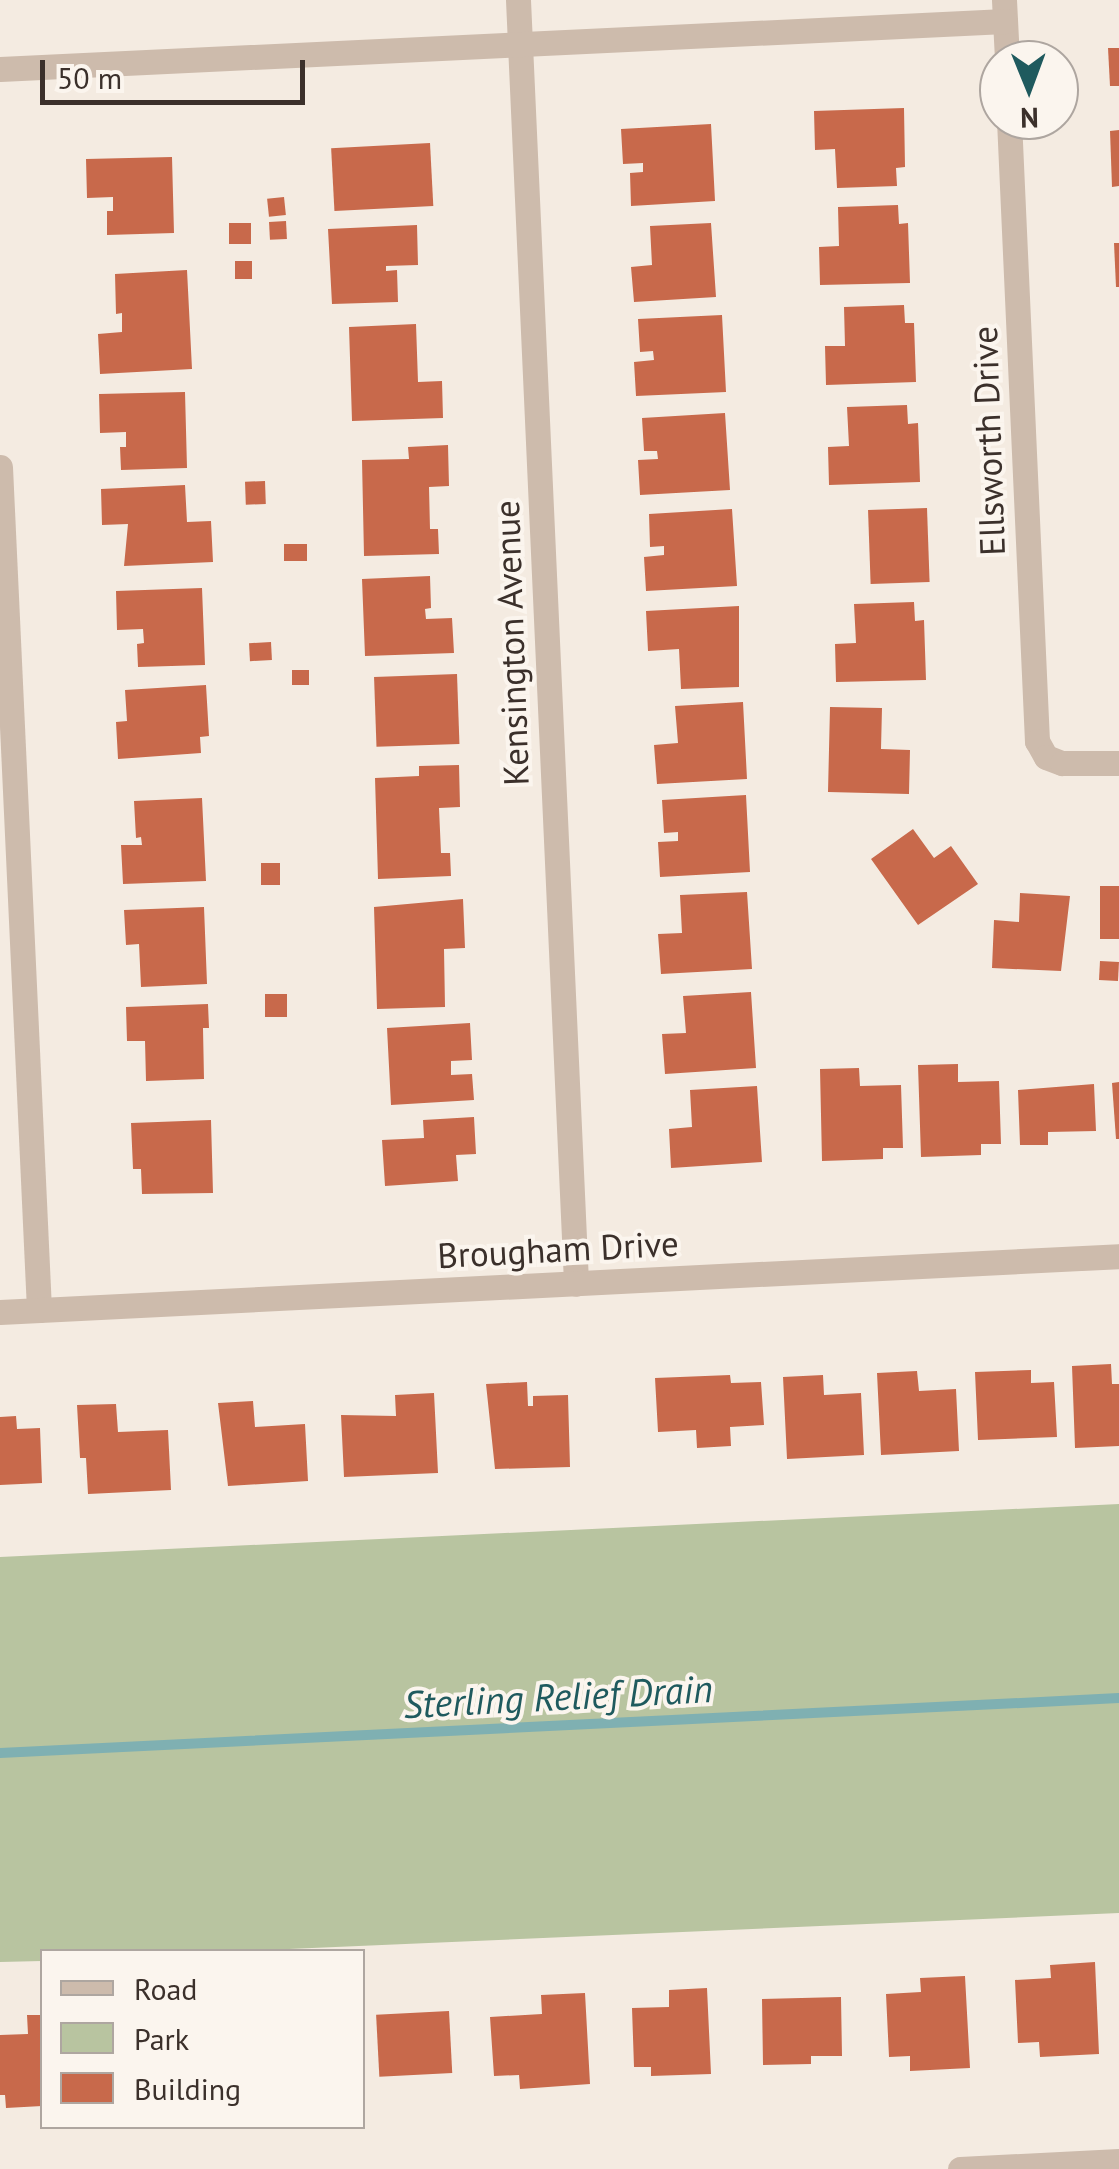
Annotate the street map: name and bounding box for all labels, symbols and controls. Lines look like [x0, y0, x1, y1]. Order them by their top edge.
scale bar [45, 40, 310, 102]
north arrow [979, 40, 1079, 140]
text: 50 m [57, 58, 122, 97]
text: N [1020, 100, 1039, 137]
street label: Ellsworth Drive [963, 325, 1013, 557]
street label: Kensington Avenue [485, 499, 537, 787]
street label: Brougham Drive [436, 1222, 680, 1276]
water label: Sterling Relief Drain [402, 1665, 714, 1727]
legend [40, 1949, 365, 2129]
text: Road [134, 1969, 198, 2008]
text: Park [134, 2019, 189, 2058]
text: Building [134, 2069, 241, 2108]

